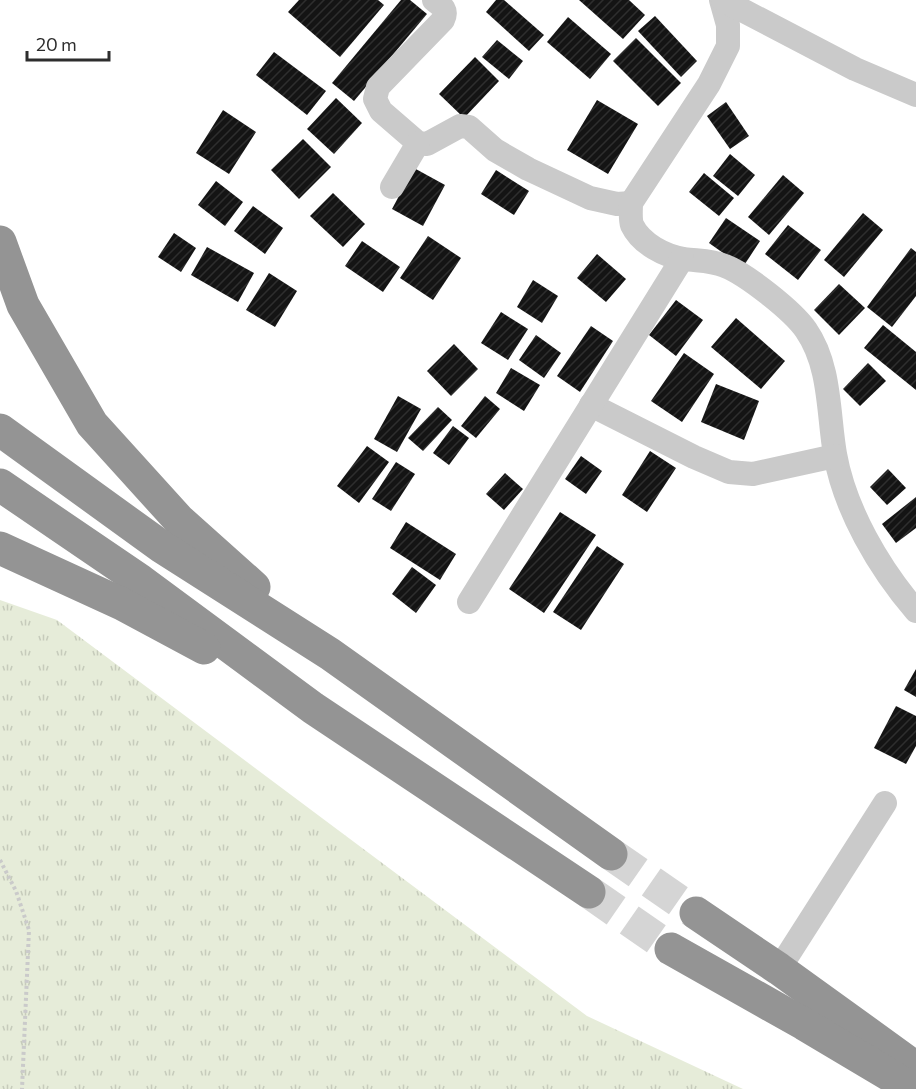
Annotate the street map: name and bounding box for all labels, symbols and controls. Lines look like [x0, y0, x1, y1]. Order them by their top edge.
scale bar [27, 24, 110, 62]
text: 20 m [36, 33, 77, 55]

